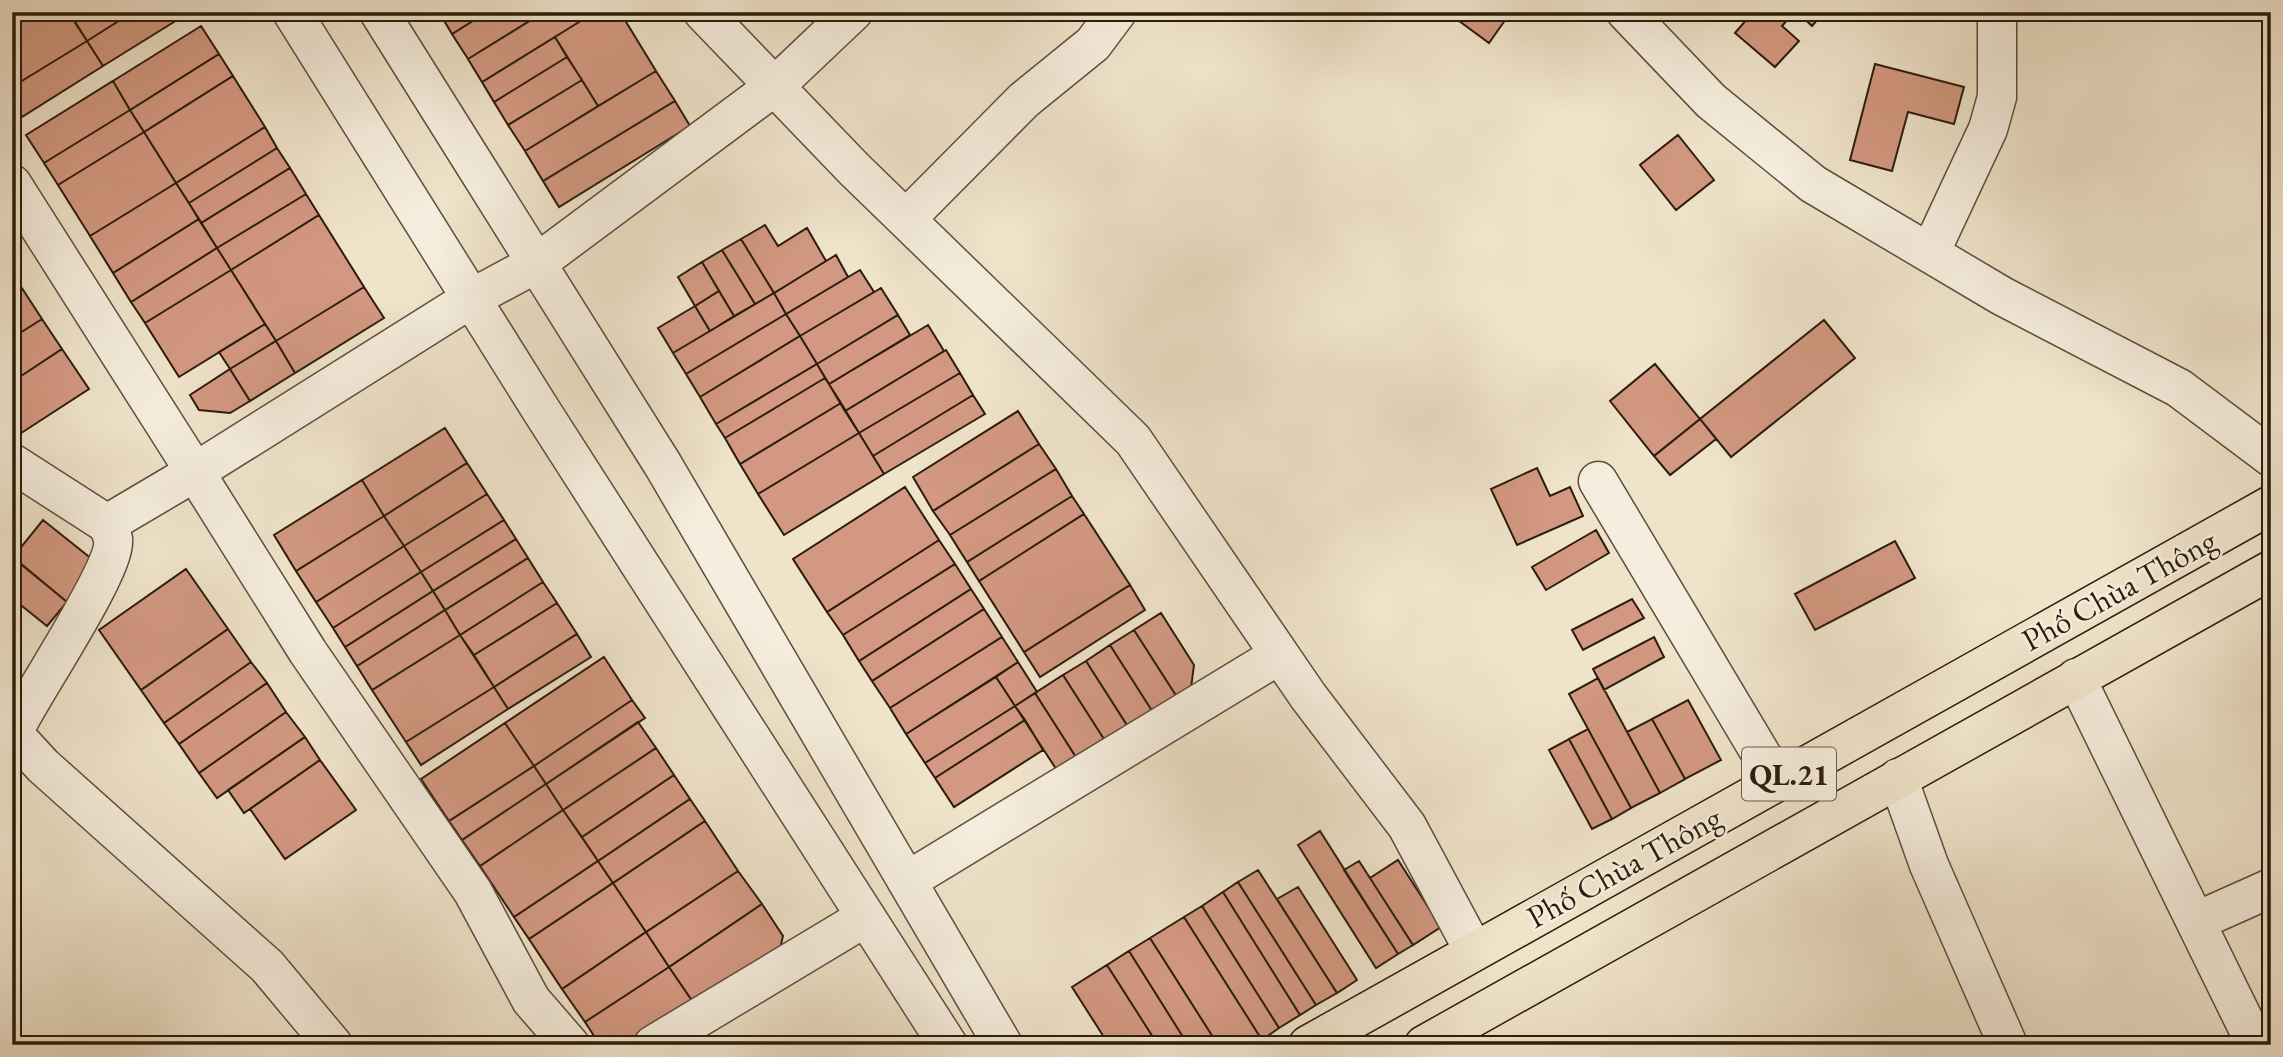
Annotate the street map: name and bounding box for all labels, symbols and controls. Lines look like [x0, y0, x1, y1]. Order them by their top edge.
street label: Phố Chùa Thông [2014, 519, 2225, 661]
road number: QL.21 [1742, 748, 1836, 800]
street label: Phố Chùa Thông [1519, 796, 1730, 938]

